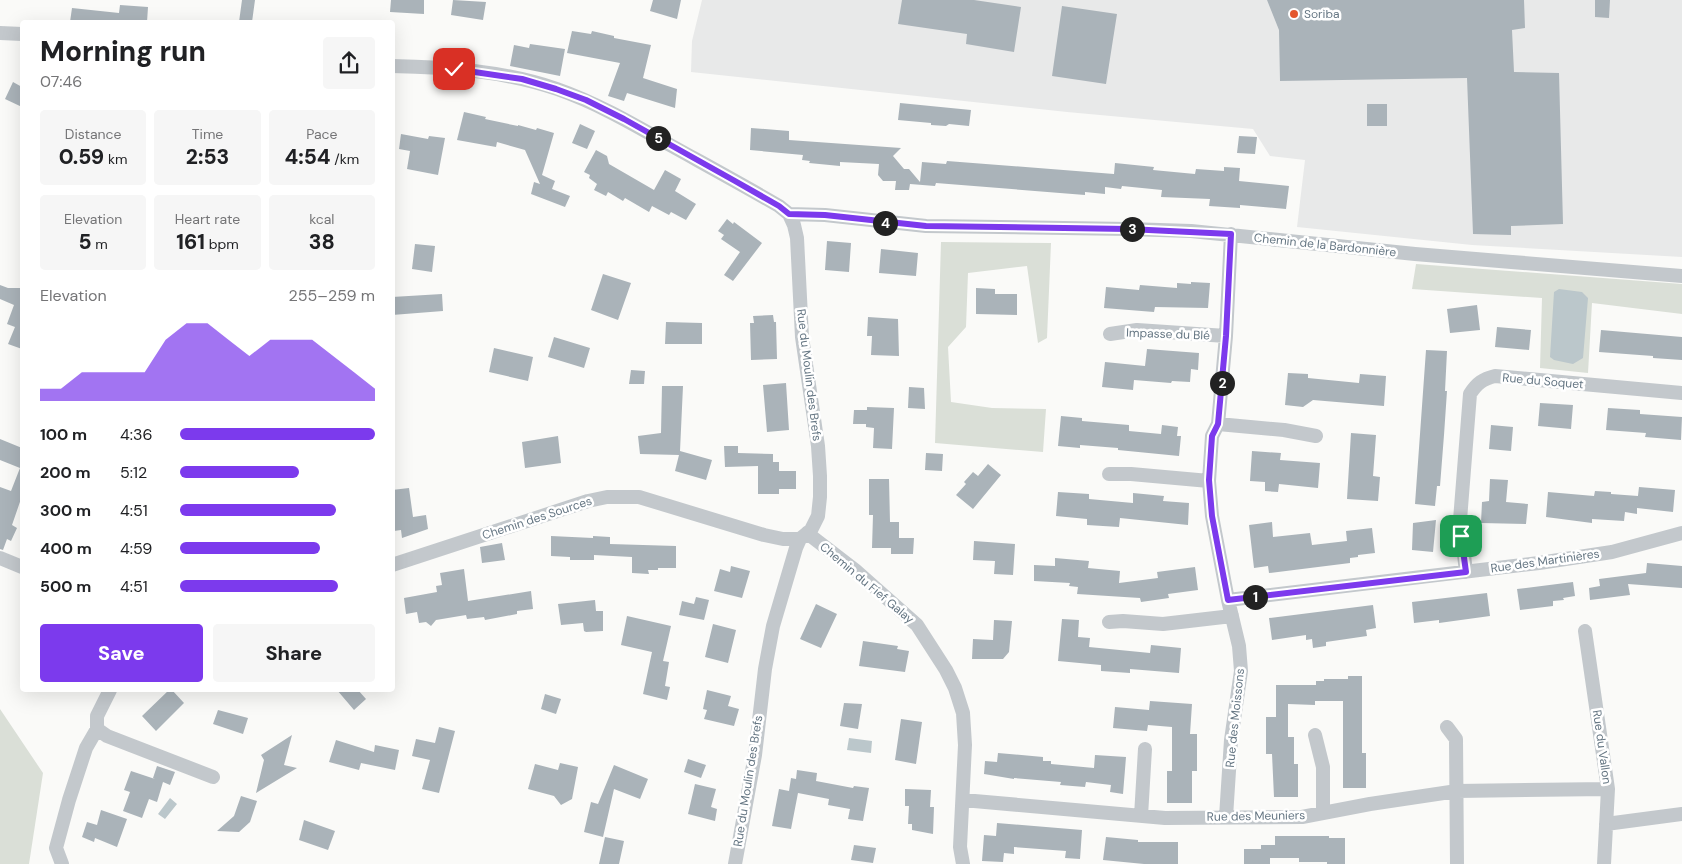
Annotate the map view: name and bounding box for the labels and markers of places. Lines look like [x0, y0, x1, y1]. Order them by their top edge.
place label: Soriba [1304, 6, 1339, 22]
marker: Soriba [1288, 8, 1300, 20]
pin [433, 48, 475, 90]
pin: 5 [646, 126, 670, 150]
pin: 4 [872, 210, 898, 236]
pin: 3 [1120, 216, 1144, 242]
pin: 2 [1210, 370, 1234, 396]
pin [1440, 515, 1482, 557]
pin: 1 [1242, 584, 1268, 610]

